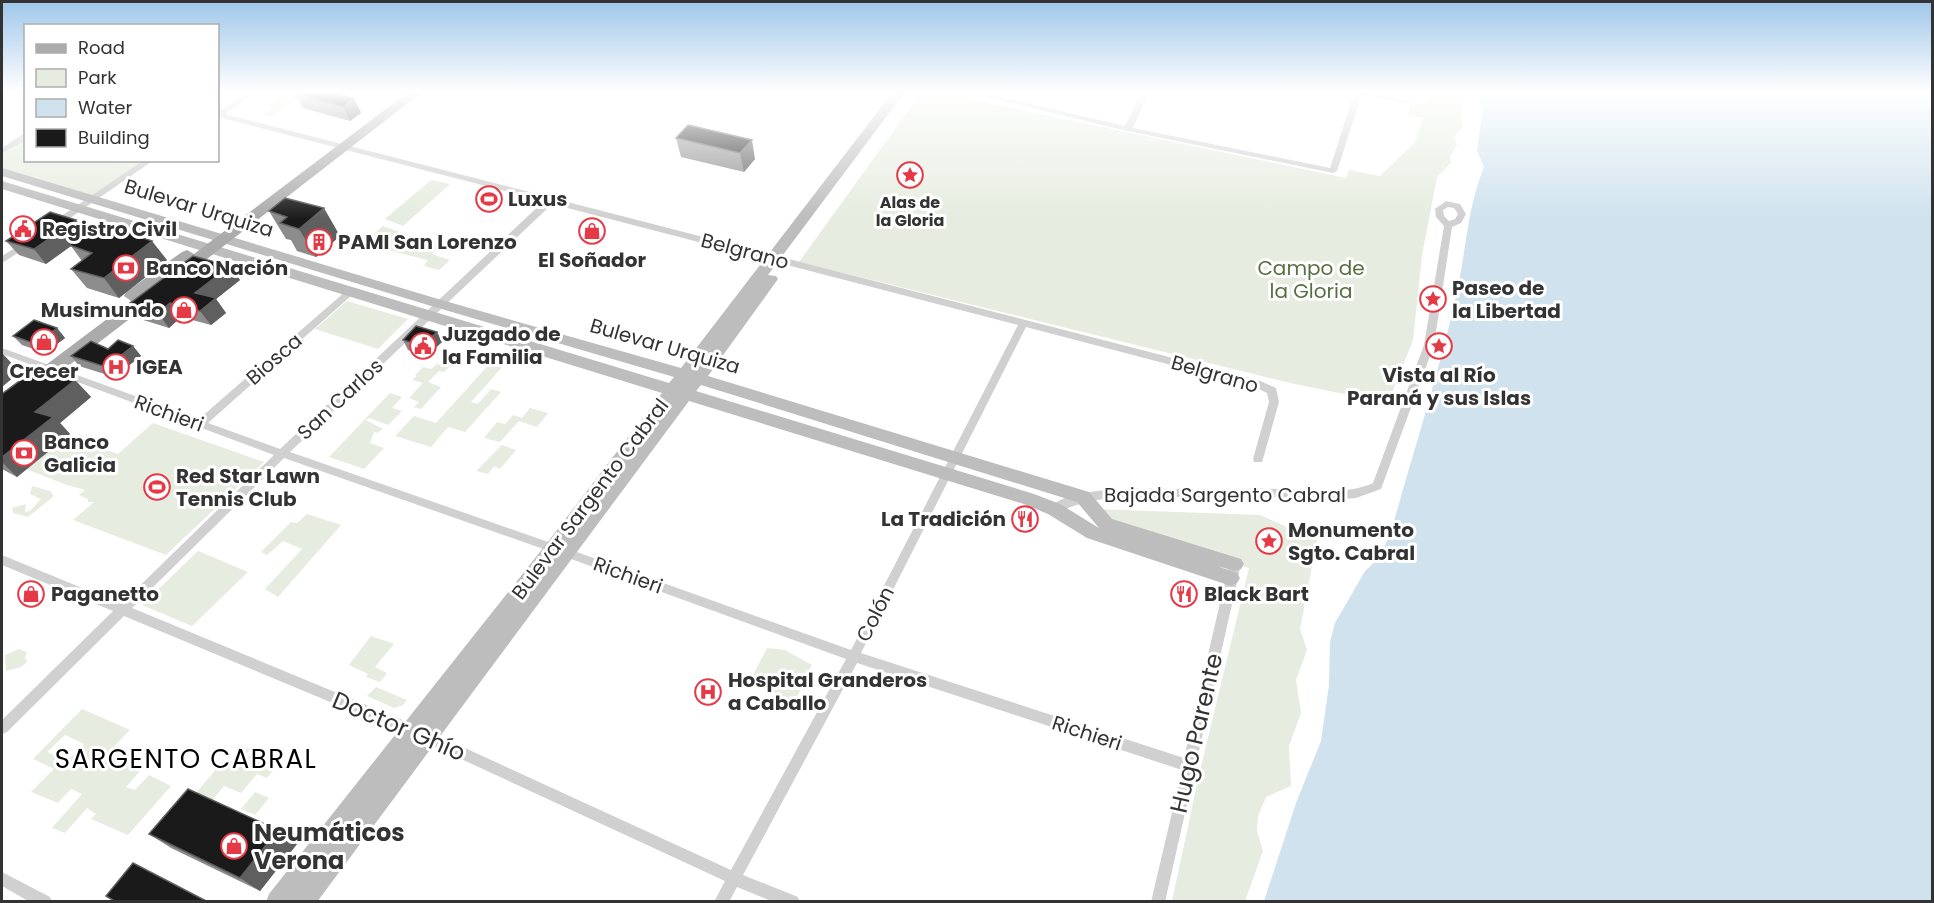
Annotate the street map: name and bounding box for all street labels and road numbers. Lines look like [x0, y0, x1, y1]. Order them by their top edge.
street label: Bulevar Urquiza [121, 172, 277, 244]
street label: Belgrano [698, 226, 792, 276]
street label: Bulevar Urquiza [587, 311, 743, 381]
street label: Biosca [240, 327, 308, 391]
street label: Belgrano [1168, 348, 1262, 400]
street label: San Carlos [291, 352, 389, 446]
street label: Richieri [131, 388, 207, 438]
street label: Bulevar Sargento Cabral [505, 393, 675, 605]
street label: Bajada Sargento Cabral [1104, 481, 1346, 509]
street label: Richieri [590, 550, 666, 600]
street label: Colón [849, 581, 901, 647]
street label: Hugo Parente [1162, 650, 1230, 816]
street label: Doctor Ghío [327, 683, 471, 769]
street label: Richieri [1049, 709, 1125, 757]

